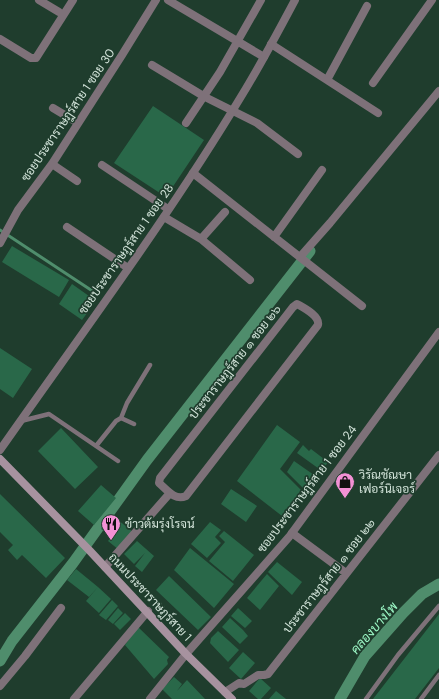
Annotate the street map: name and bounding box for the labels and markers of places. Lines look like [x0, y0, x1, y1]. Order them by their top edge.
place label: วิรัณชัณษา เฟอร์นิเจอร์ [358, 467, 415, 497]
shop icon: วิรัณชัณษา เฟอร์นิเจอร์ [334, 471, 356, 499]
restaurant icon: ข้าวต้มรุ่งโรจน์ [100, 513, 122, 541]
place label: ข้าวต้มรุ่งโรจน์ [125, 516, 195, 533]

